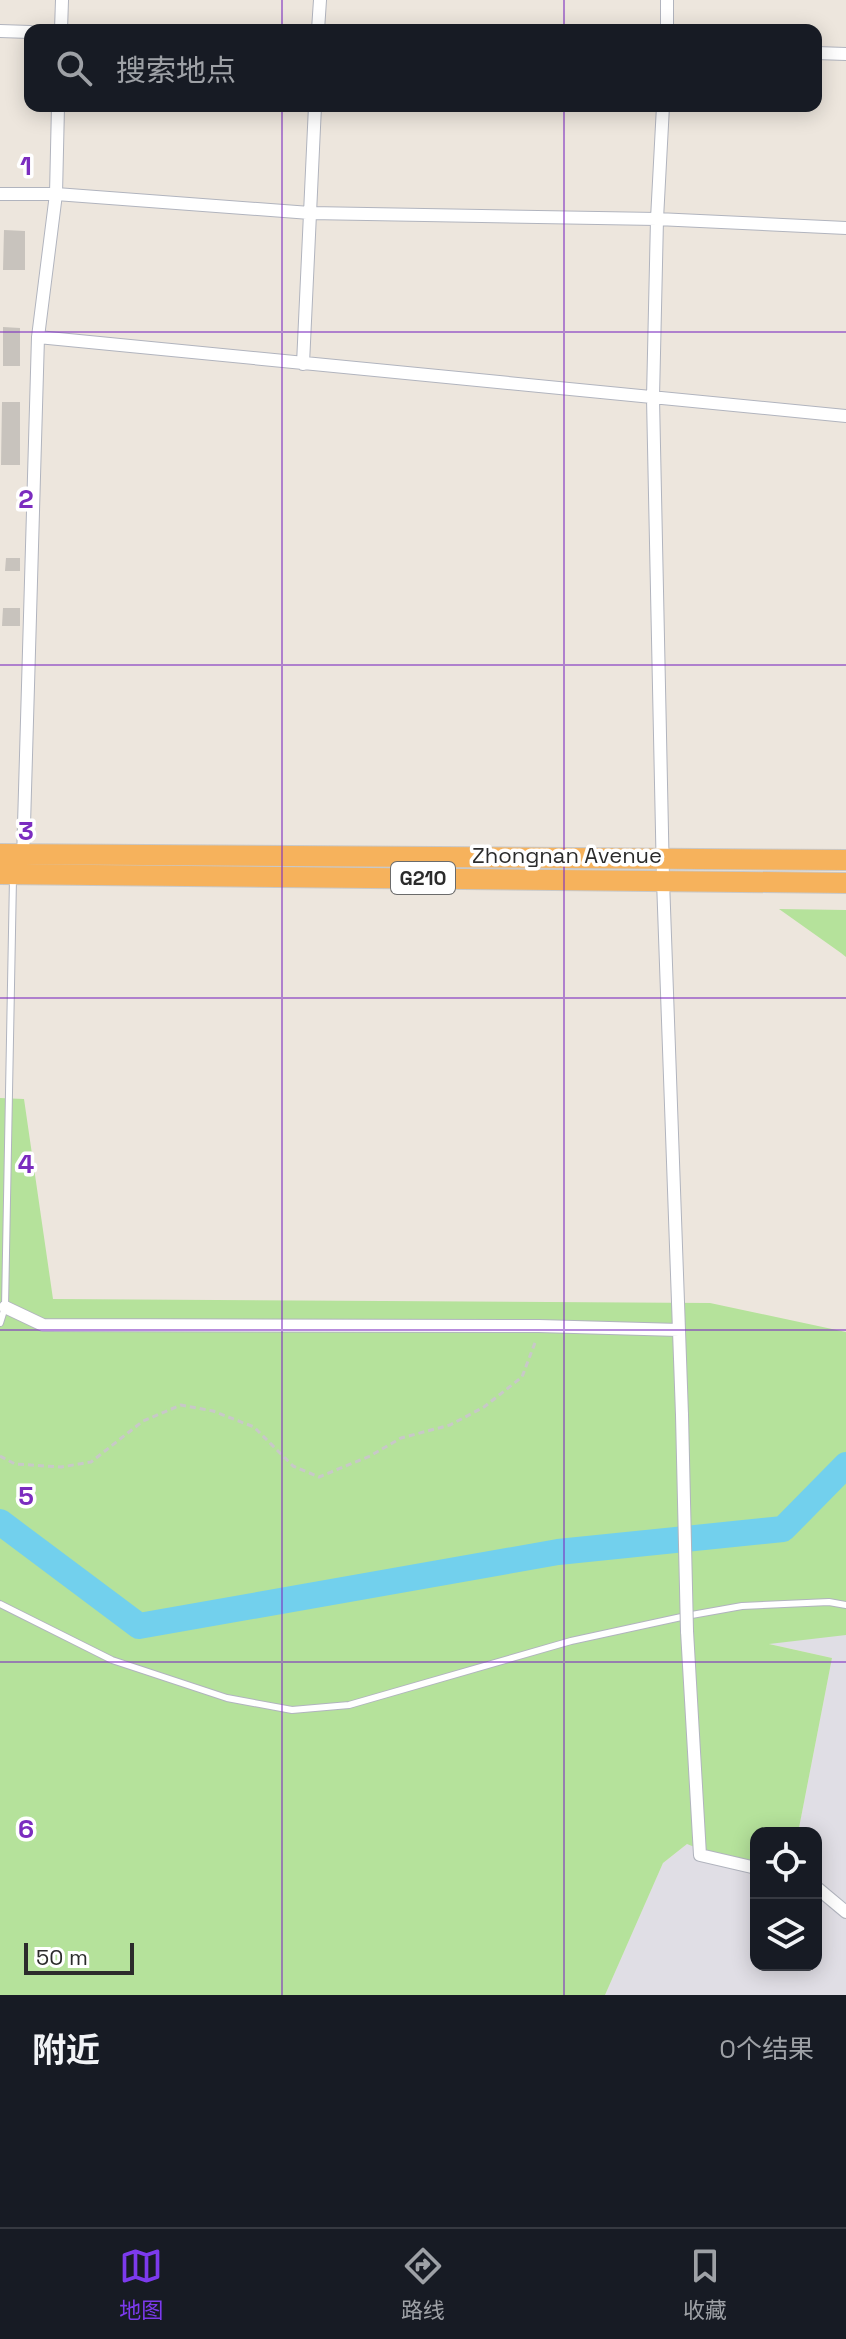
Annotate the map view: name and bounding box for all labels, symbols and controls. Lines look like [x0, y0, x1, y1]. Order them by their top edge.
search box [24, 24, 822, 112]
icon: search [52, 46, 96, 90]
text: 搜索地点 [116, 51, 236, 90]
text: 1 [20, 149, 32, 183]
text: 2 [18, 482, 34, 516]
text: 3 [18, 814, 34, 848]
street label: Zhongnan Avenue [472, 841, 662, 869]
road number: G210 [391, 862, 455, 894]
text: 4 [18, 1147, 34, 1181]
text: 5 [18, 1479, 34, 1513]
text: 6 [18, 1812, 34, 1846]
map controls [750, 1827, 822, 1971]
button: locate [750, 1827, 822, 1899]
button: layers [750, 1899, 822, 1971]
scale bar [24, 1939, 134, 1975]
text: 50 m [36, 1943, 88, 1971]
text: 附近 [32, 2029, 100, 2072]
text: 0个结果 [719, 2032, 814, 2066]
tab: 地图 [119, 2244, 163, 2324]
tab: 路线 [401, 2244, 445, 2324]
tab: 收藏 [683, 2244, 727, 2324]

